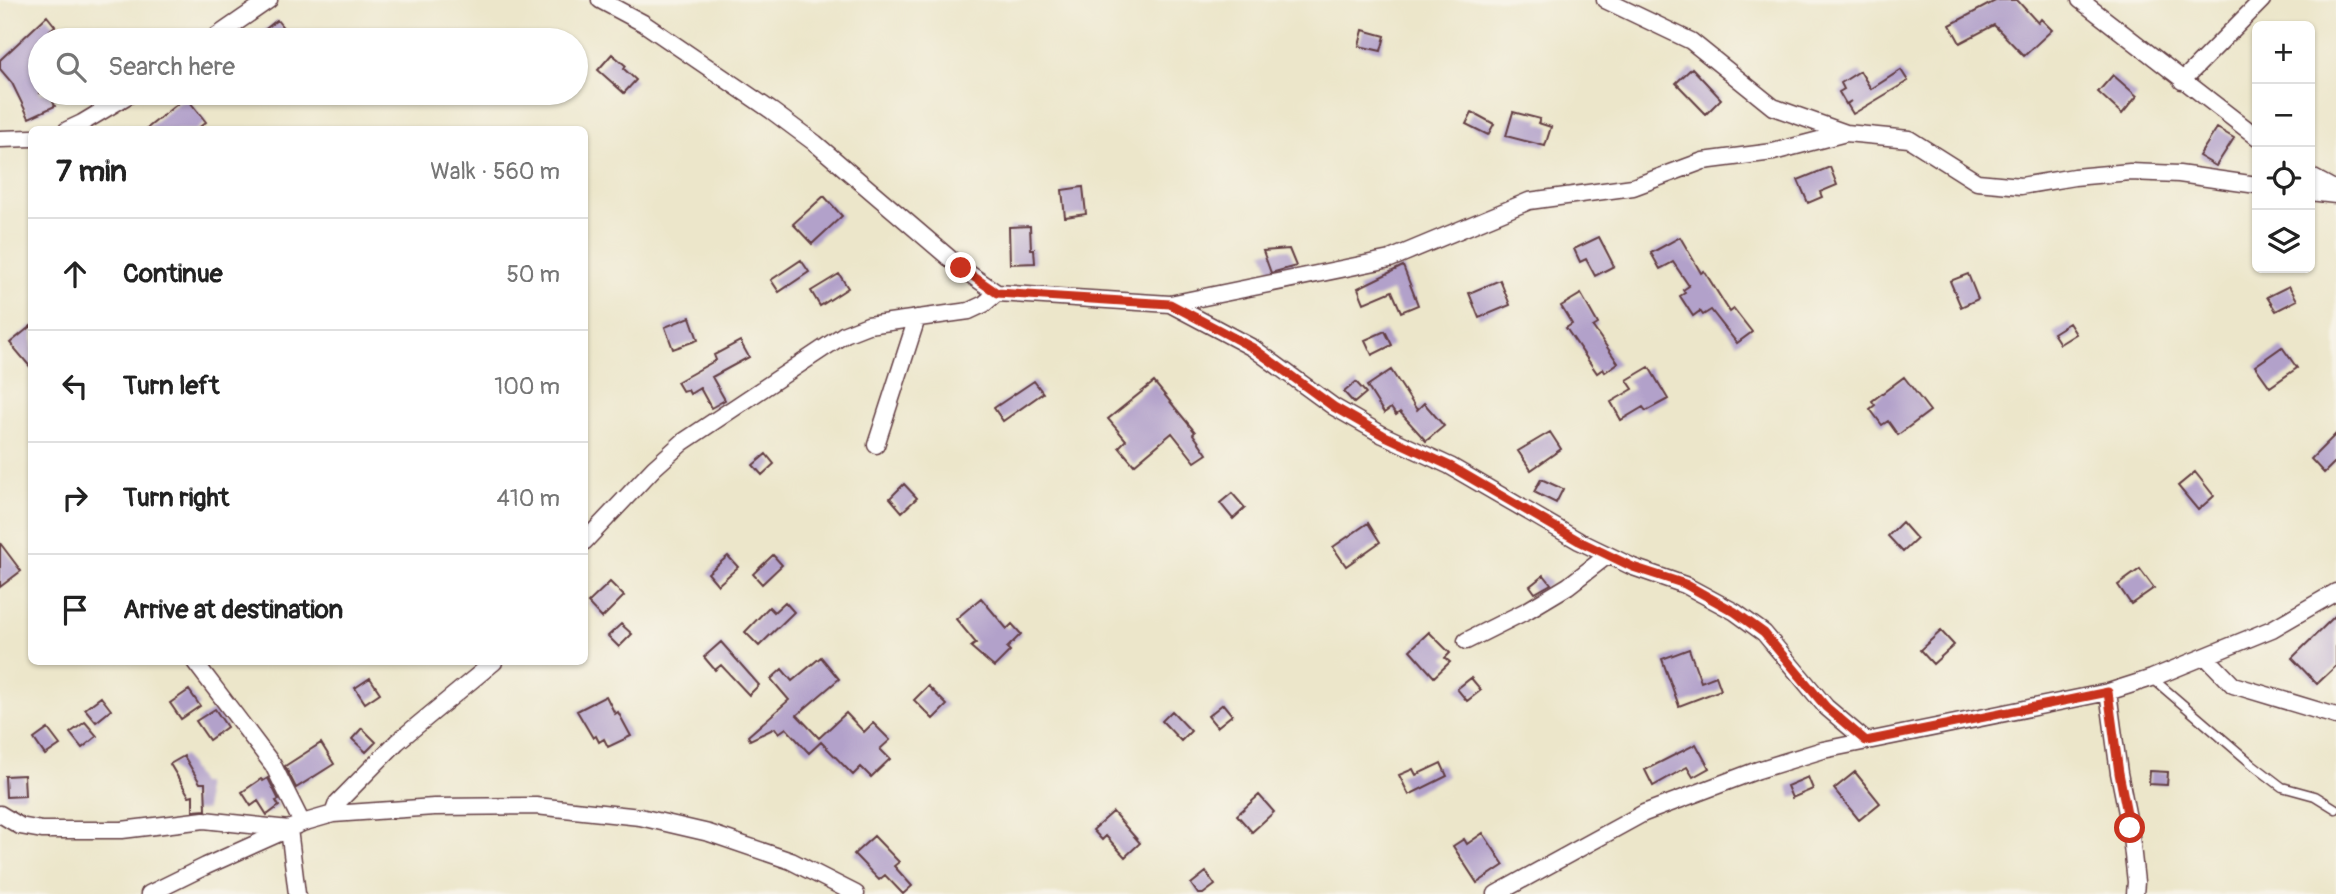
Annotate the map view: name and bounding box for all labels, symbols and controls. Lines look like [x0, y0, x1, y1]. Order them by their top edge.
map controls [2252, 21, 2315, 273]
button: + [2252, 21, 2315, 84]
search box [28, 28, 588, 105]
icon: search [52, 48, 90, 86]
text: Search here [108, 51, 235, 83]
button: − [2252, 84, 2315, 147]
button: locate [2252, 147, 2315, 210]
text: 7 min [56, 153, 127, 190]
text: Walk · 560 m [430, 157, 560, 186]
button: layers [2252, 210, 2315, 273]
route end [945, 252, 976, 283]
icon: ahead [56, 255, 94, 293]
text: Continue [123, 258, 223, 290]
text: 50 m [506, 260, 560, 289]
icon: left [56, 367, 94, 405]
text: Turn left [123, 370, 219, 402]
text: 100 m [494, 372, 560, 401]
icon: right [56, 479, 94, 517]
text: Turn right [123, 482, 229, 514]
text: 410 m [497, 484, 560, 513]
icon: arrive [56, 591, 94, 629]
text: Arrive at destination [123, 594, 343, 626]
route start [2114, 812, 2145, 843]

